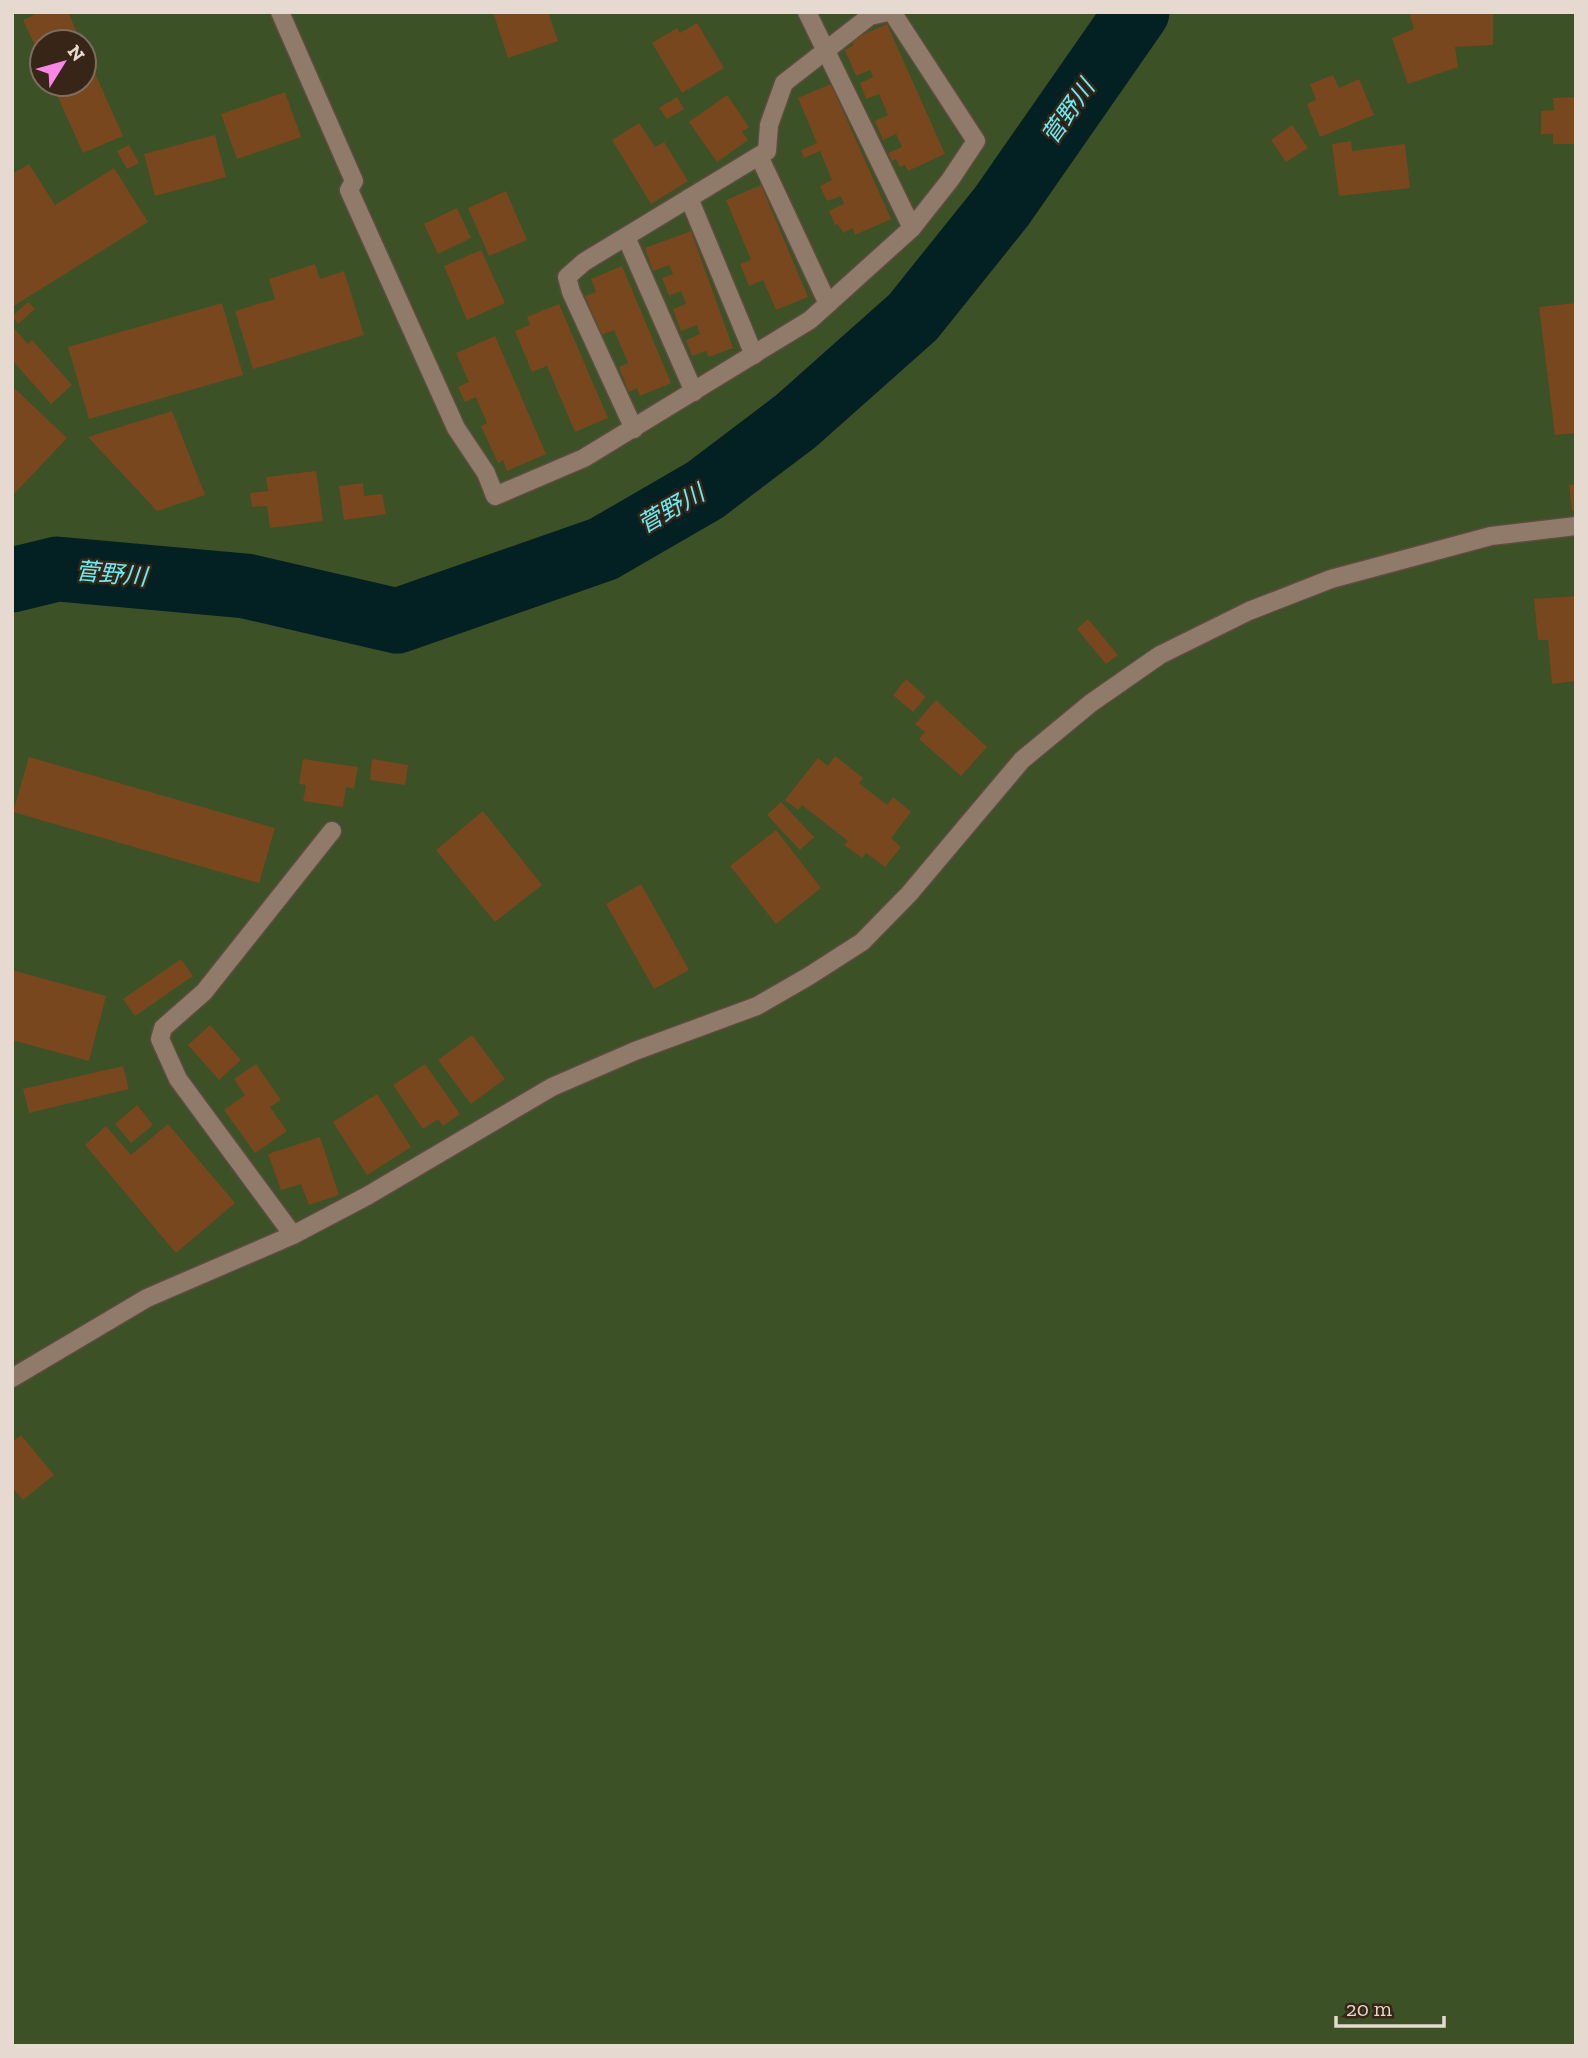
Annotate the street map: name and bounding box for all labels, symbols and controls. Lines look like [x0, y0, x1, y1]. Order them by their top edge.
north arrow [28, 28, 98, 98]
text: N [63, 40, 90, 66]
water label: 菅野川 [1035, 71, 1102, 150]
water label: 菅野川 [632, 477, 712, 539]
water label: 菅野川 [74, 556, 151, 591]
scale bar [1336, 1984, 1444, 2028]
text: 20 m [1346, 1996, 1392, 2021]

